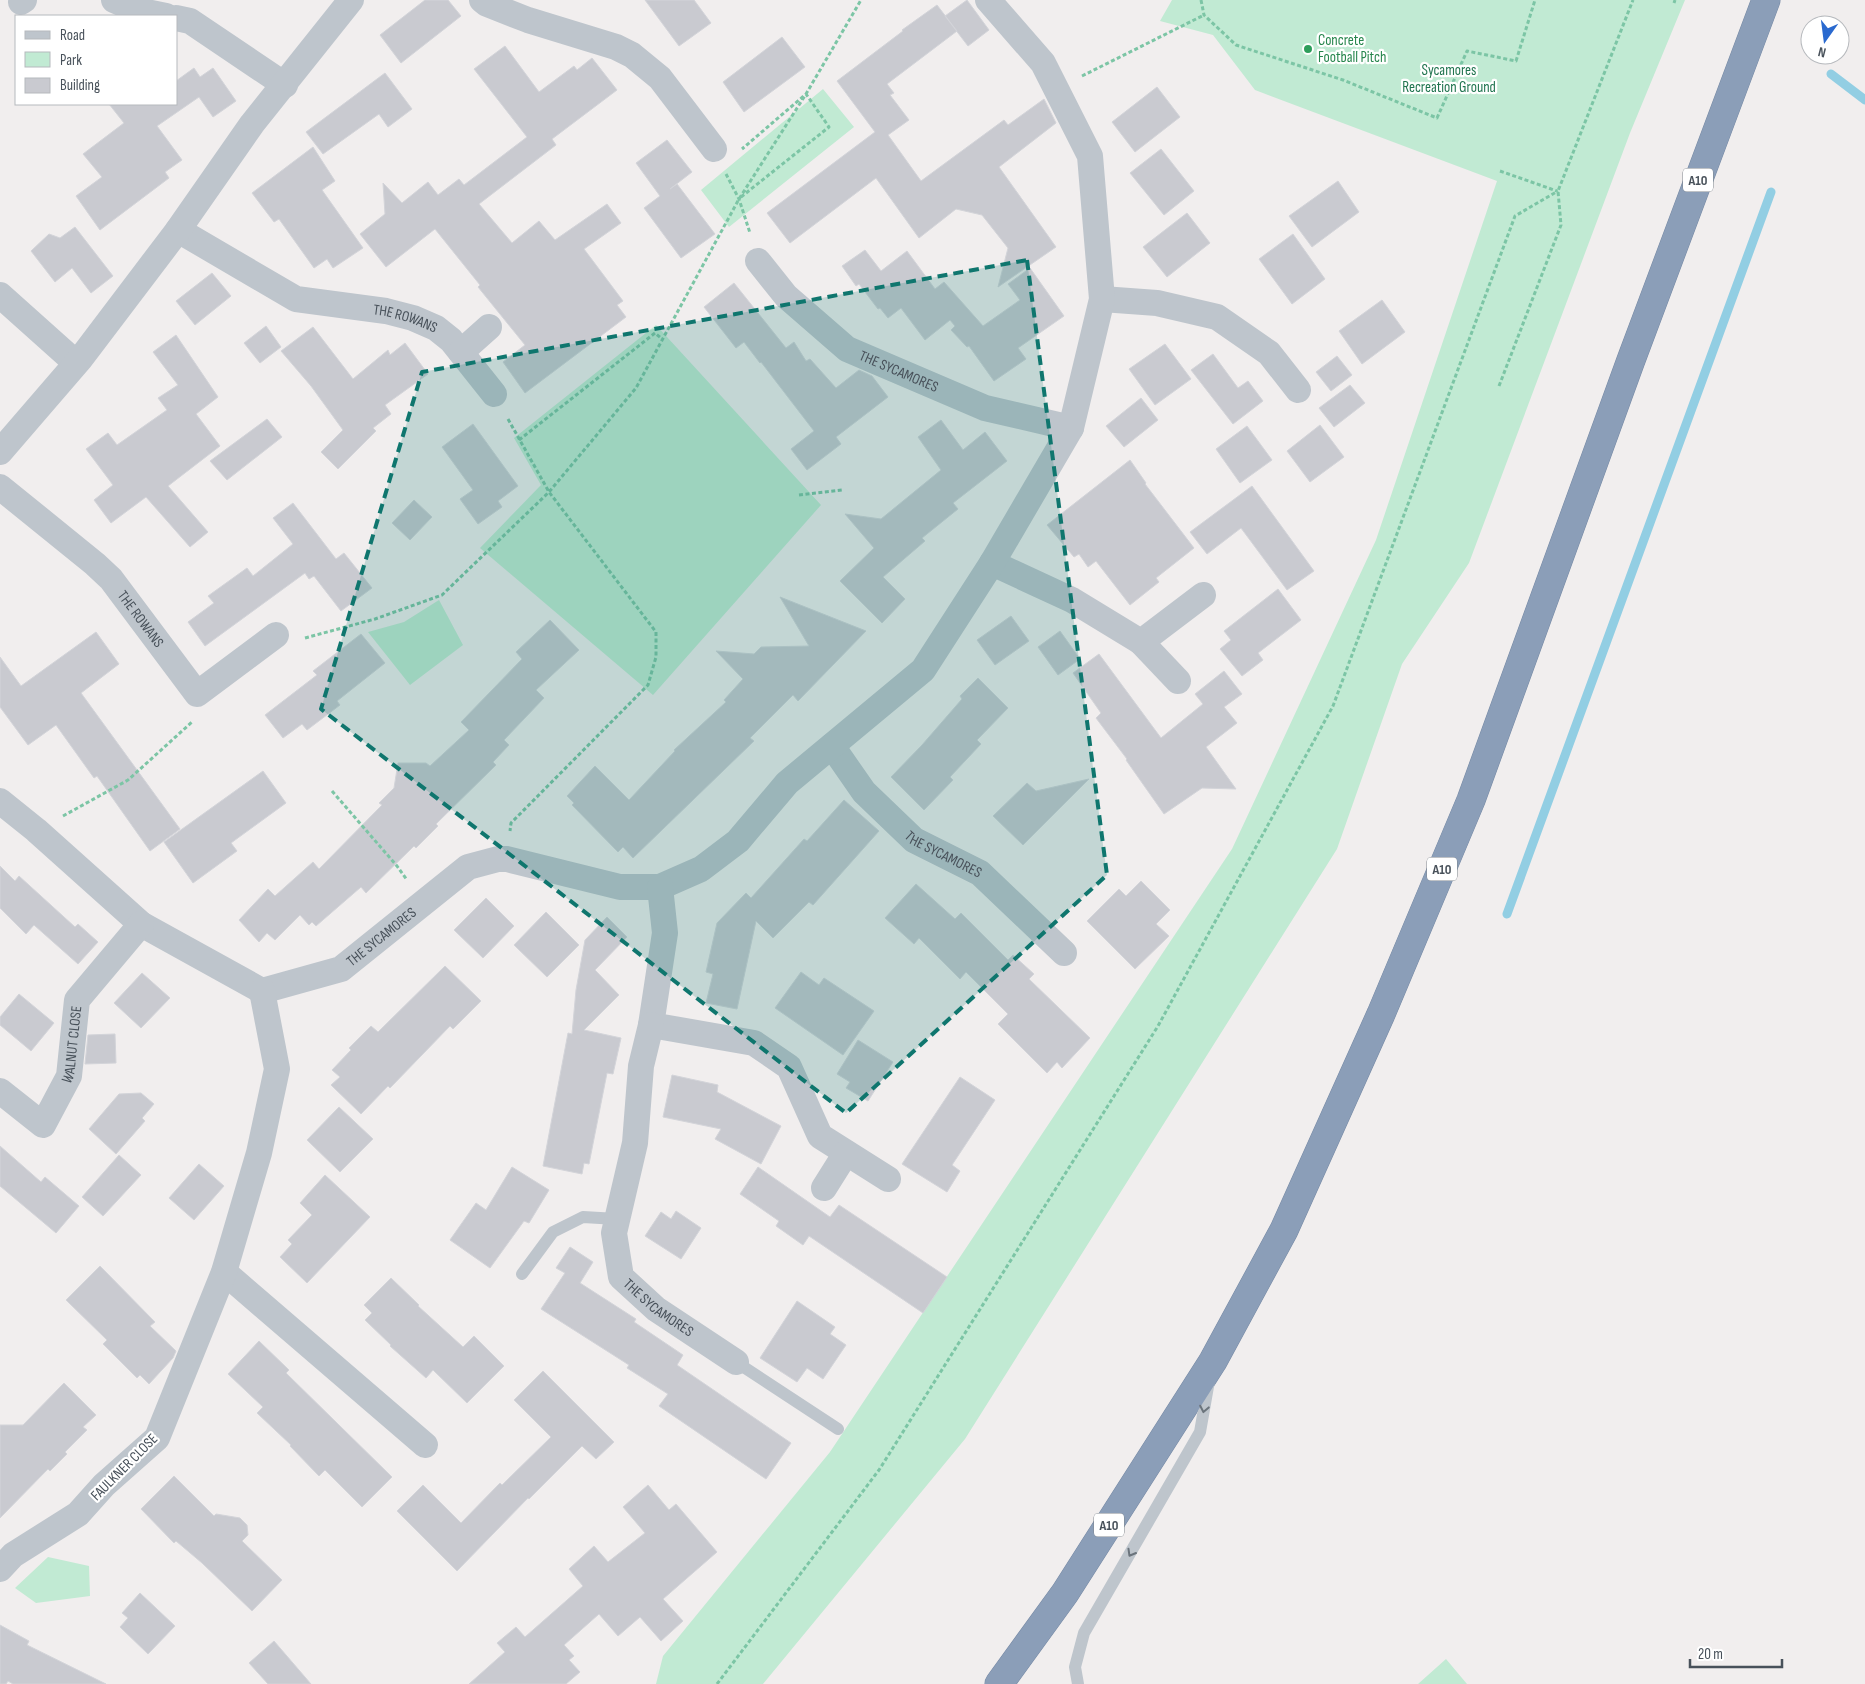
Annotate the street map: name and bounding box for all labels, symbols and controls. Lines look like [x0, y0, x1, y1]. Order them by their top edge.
legend [15, 15, 178, 105]
north arrow [1800, 15, 1850, 65]
text: Road [60, 26, 85, 45]
place label: Concrete Football Pitch [1318, 31, 1386, 67]
marker: Concrete Football Pitch [1302, 43, 1314, 55]
text: N [1816, 43, 1828, 61]
text: Park [60, 51, 82, 70]
park label: Sycamores Recreation Ground [1402, 61, 1496, 97]
text: Building [60, 76, 100, 95]
road number: A10 [1683, 168, 1713, 192]
street label: THE ROWANS [372, 300, 440, 337]
street label: THE SYCAMORES [856, 346, 941, 397]
street label: THE ROWANS [113, 587, 168, 651]
street label: THE SYCAMORES [900, 827, 985, 882]
road number: A10 [1427, 858, 1457, 881]
street label: THE SYCAMORES [343, 903, 420, 971]
street label: WALNUT CLOSE [58, 1005, 86, 1087]
street label: THE SYCAMORES [619, 1275, 697, 1341]
one-way arrow [1199, 1405, 1210, 1413]
street label: FAULKNER CLOSE [87, 1430, 162, 1505]
road number: A10 [1094, 1514, 1124, 1536]
one-way arrow [1127, 1547, 1137, 1556]
scale bar [1690, 1636, 1782, 1668]
text: 20 m [1698, 1645, 1723, 1664]

